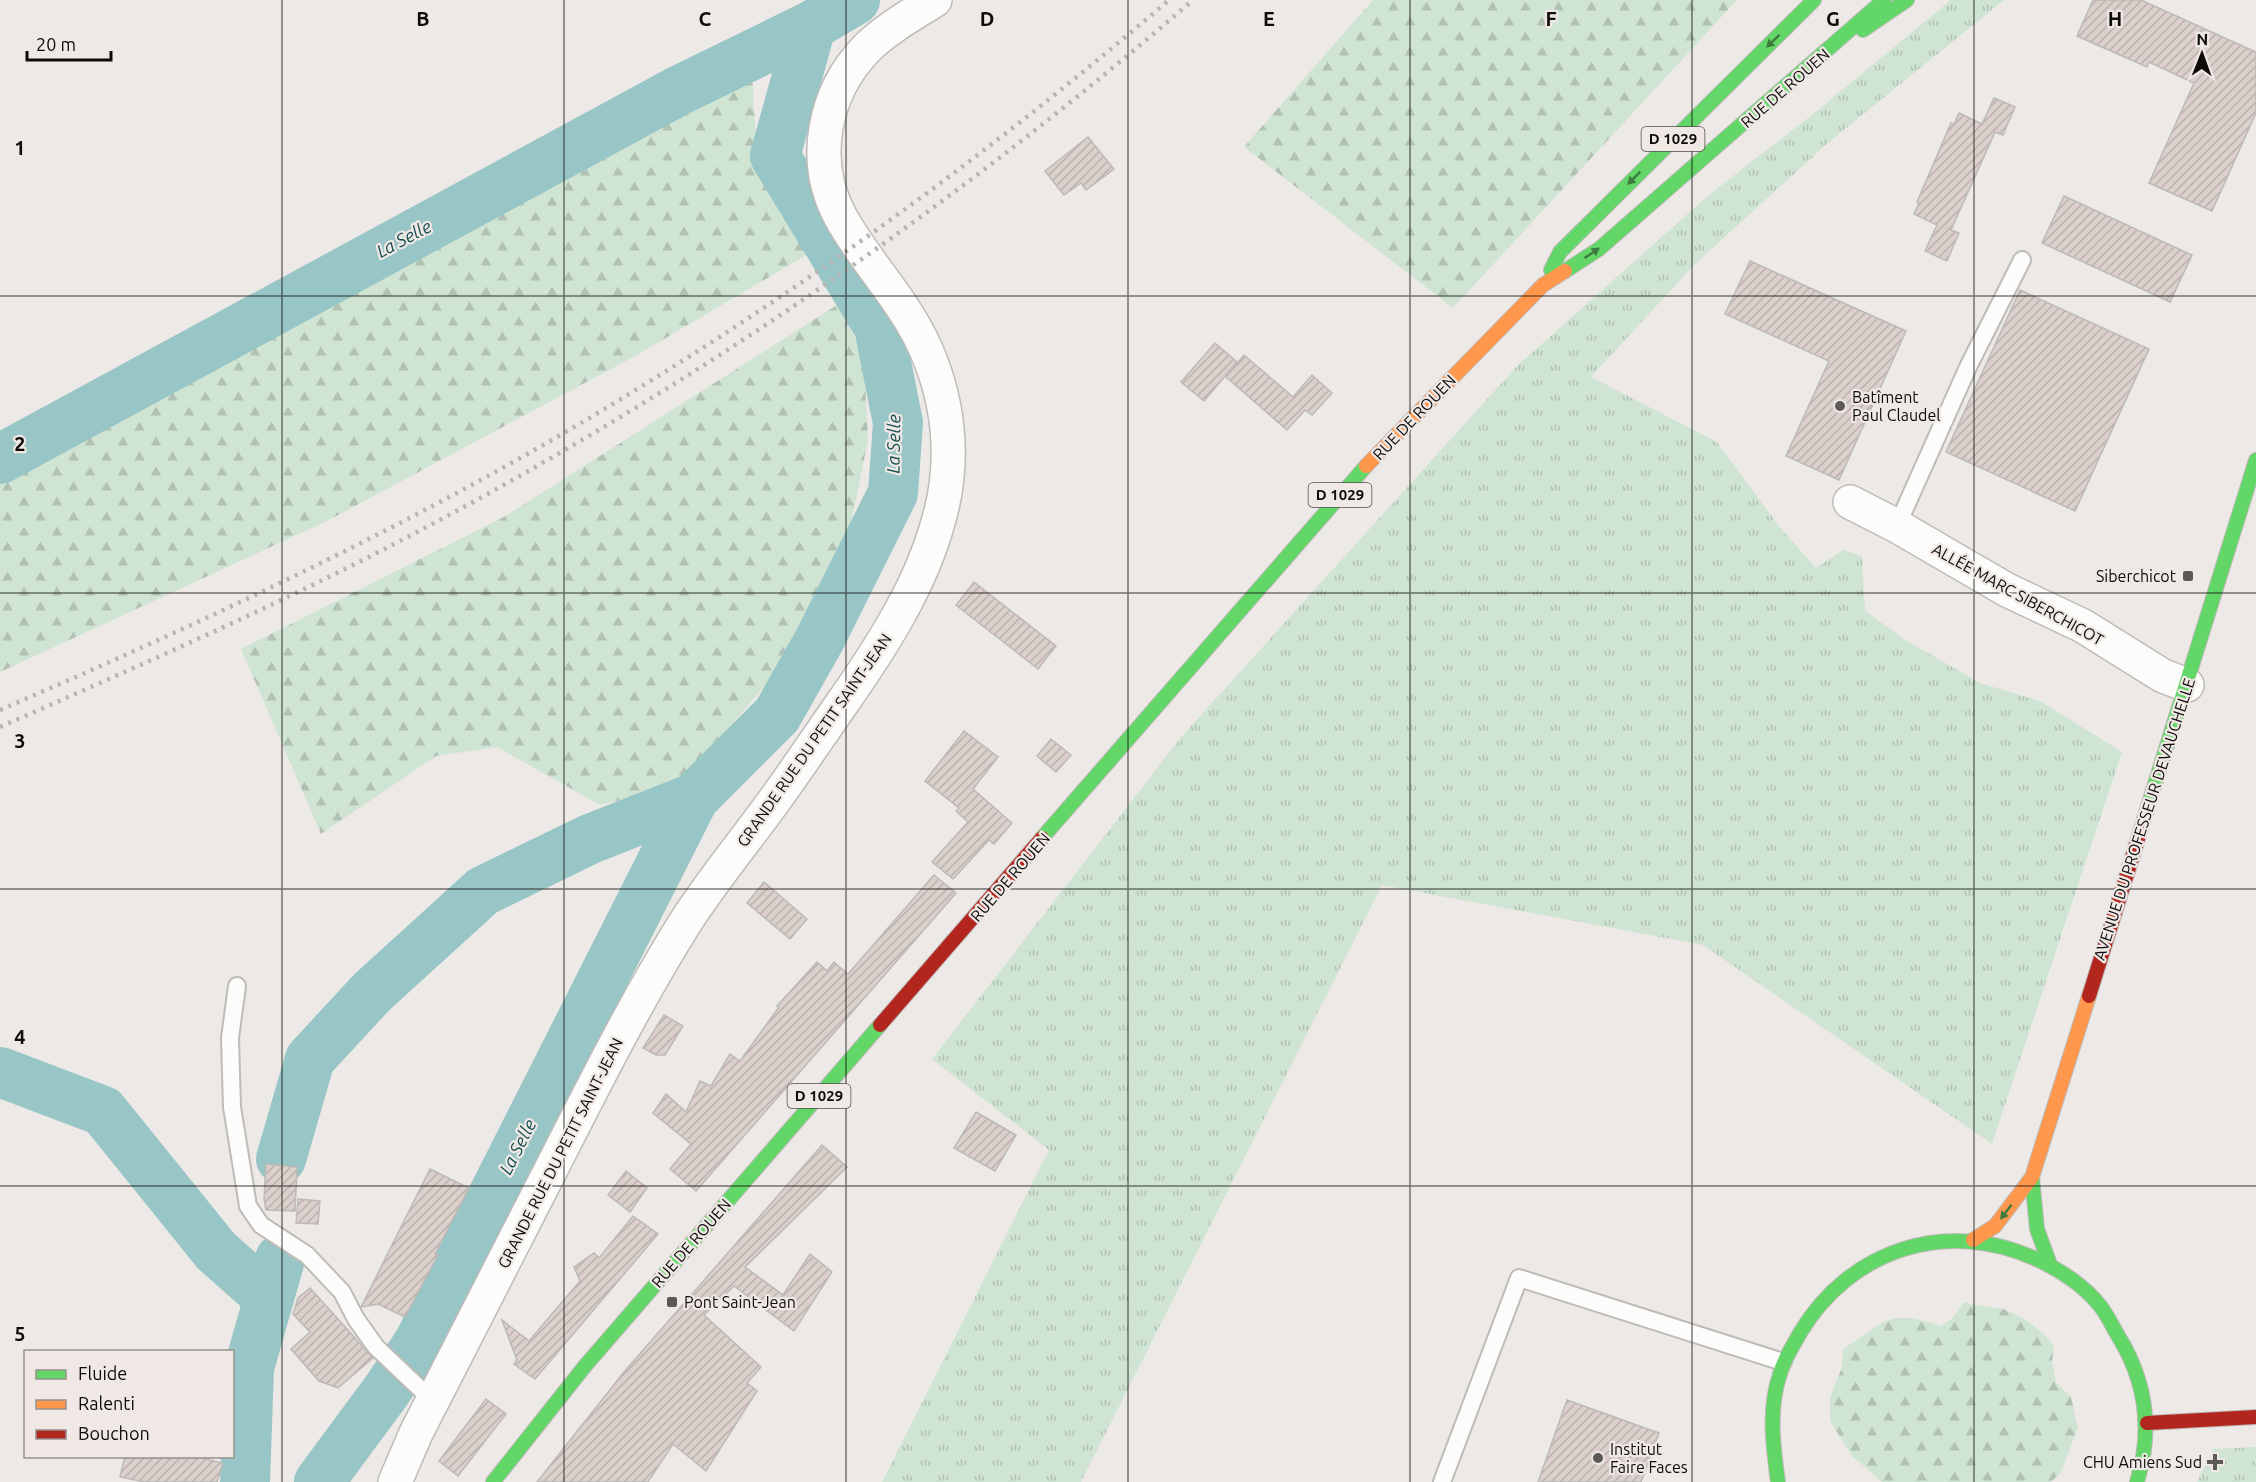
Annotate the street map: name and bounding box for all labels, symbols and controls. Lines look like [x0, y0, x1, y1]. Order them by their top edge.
text: B [416, 7, 430, 30]
text: C [699, 7, 712, 30]
text: D [980, 7, 994, 30]
text: E [1263, 7, 1275, 30]
text: F [1545, 7, 1557, 30]
text: G [1826, 7, 1840, 30]
text: H [2108, 7, 2122, 30]
scale bar [27, 24, 111, 62]
north arrow [2172, 24, 2232, 84]
text: N [2196, 30, 2208, 48]
text: 20 m [36, 34, 76, 54]
one-way arrow [1765, 34, 1780, 48]
street label: RUE DE ROUEN [1737, 45, 1833, 131]
road number: D 1029 [1642, 127, 1704, 151]
text: 1 [14, 136, 26, 159]
one-way arrow [1627, 170, 1641, 184]
water label: La Selle [373, 215, 434, 261]
one-way arrow [1584, 248, 1600, 259]
street label: RUE DE ROUEN [1369, 371, 1459, 463]
place label: Batîment Paul Claudel [1852, 388, 1940, 424]
marker: Batîment Paul Claudel [1833, 399, 1847, 413]
water label: La Selle [882, 414, 904, 474]
text: 2 [14, 432, 26, 455]
road number: D 1029 [1308, 483, 1372, 507]
street label: ALLÉE MARC SIBERCHICOT [1929, 538, 2108, 649]
place label: Siberchicot [2096, 567, 2177, 585]
marker: Siberchicot [2181, 569, 2195, 583]
street label: GRANDE RUE DU PETIT SAINT-JEAN [733, 630, 895, 850]
street label: AVENUE DU PROFESSEUR DEVAUCHELLE [2090, 676, 2198, 962]
text: 3 [14, 729, 26, 752]
street label: RUE DE ROUEN [967, 829, 1053, 925]
text: 4 [14, 1025, 26, 1048]
street label: GRANDE RUE DU PETIT SAINT-JEAN [494, 1035, 626, 1271]
road number: D 1029 [788, 1084, 850, 1108]
water label: La Selle [495, 1116, 539, 1177]
street label: RUE DE ROUEN [648, 1195, 734, 1291]
one-way arrow [2000, 1205, 2012, 1220]
place label: Pont Saint-Jean [684, 1293, 796, 1311]
marker: Pont Saint-Jean [665, 1295, 679, 1309]
text: 5 [14, 1322, 26, 1345]
legend [24, 1350, 234, 1458]
text: Fluide [78, 1363, 127, 1383]
text: Ralenti [78, 1393, 135, 1413]
text: Bouchon [78, 1423, 150, 1443]
place label: Institut Faire Faces [1610, 1440, 1688, 1476]
marker: Institut Faire Faces [1591, 1451, 1605, 1465]
place label: CHU Amiens Sud [2083, 1453, 2202, 1471]
marker: CHU Amiens Sud [2206, 1453, 2224, 1471]

